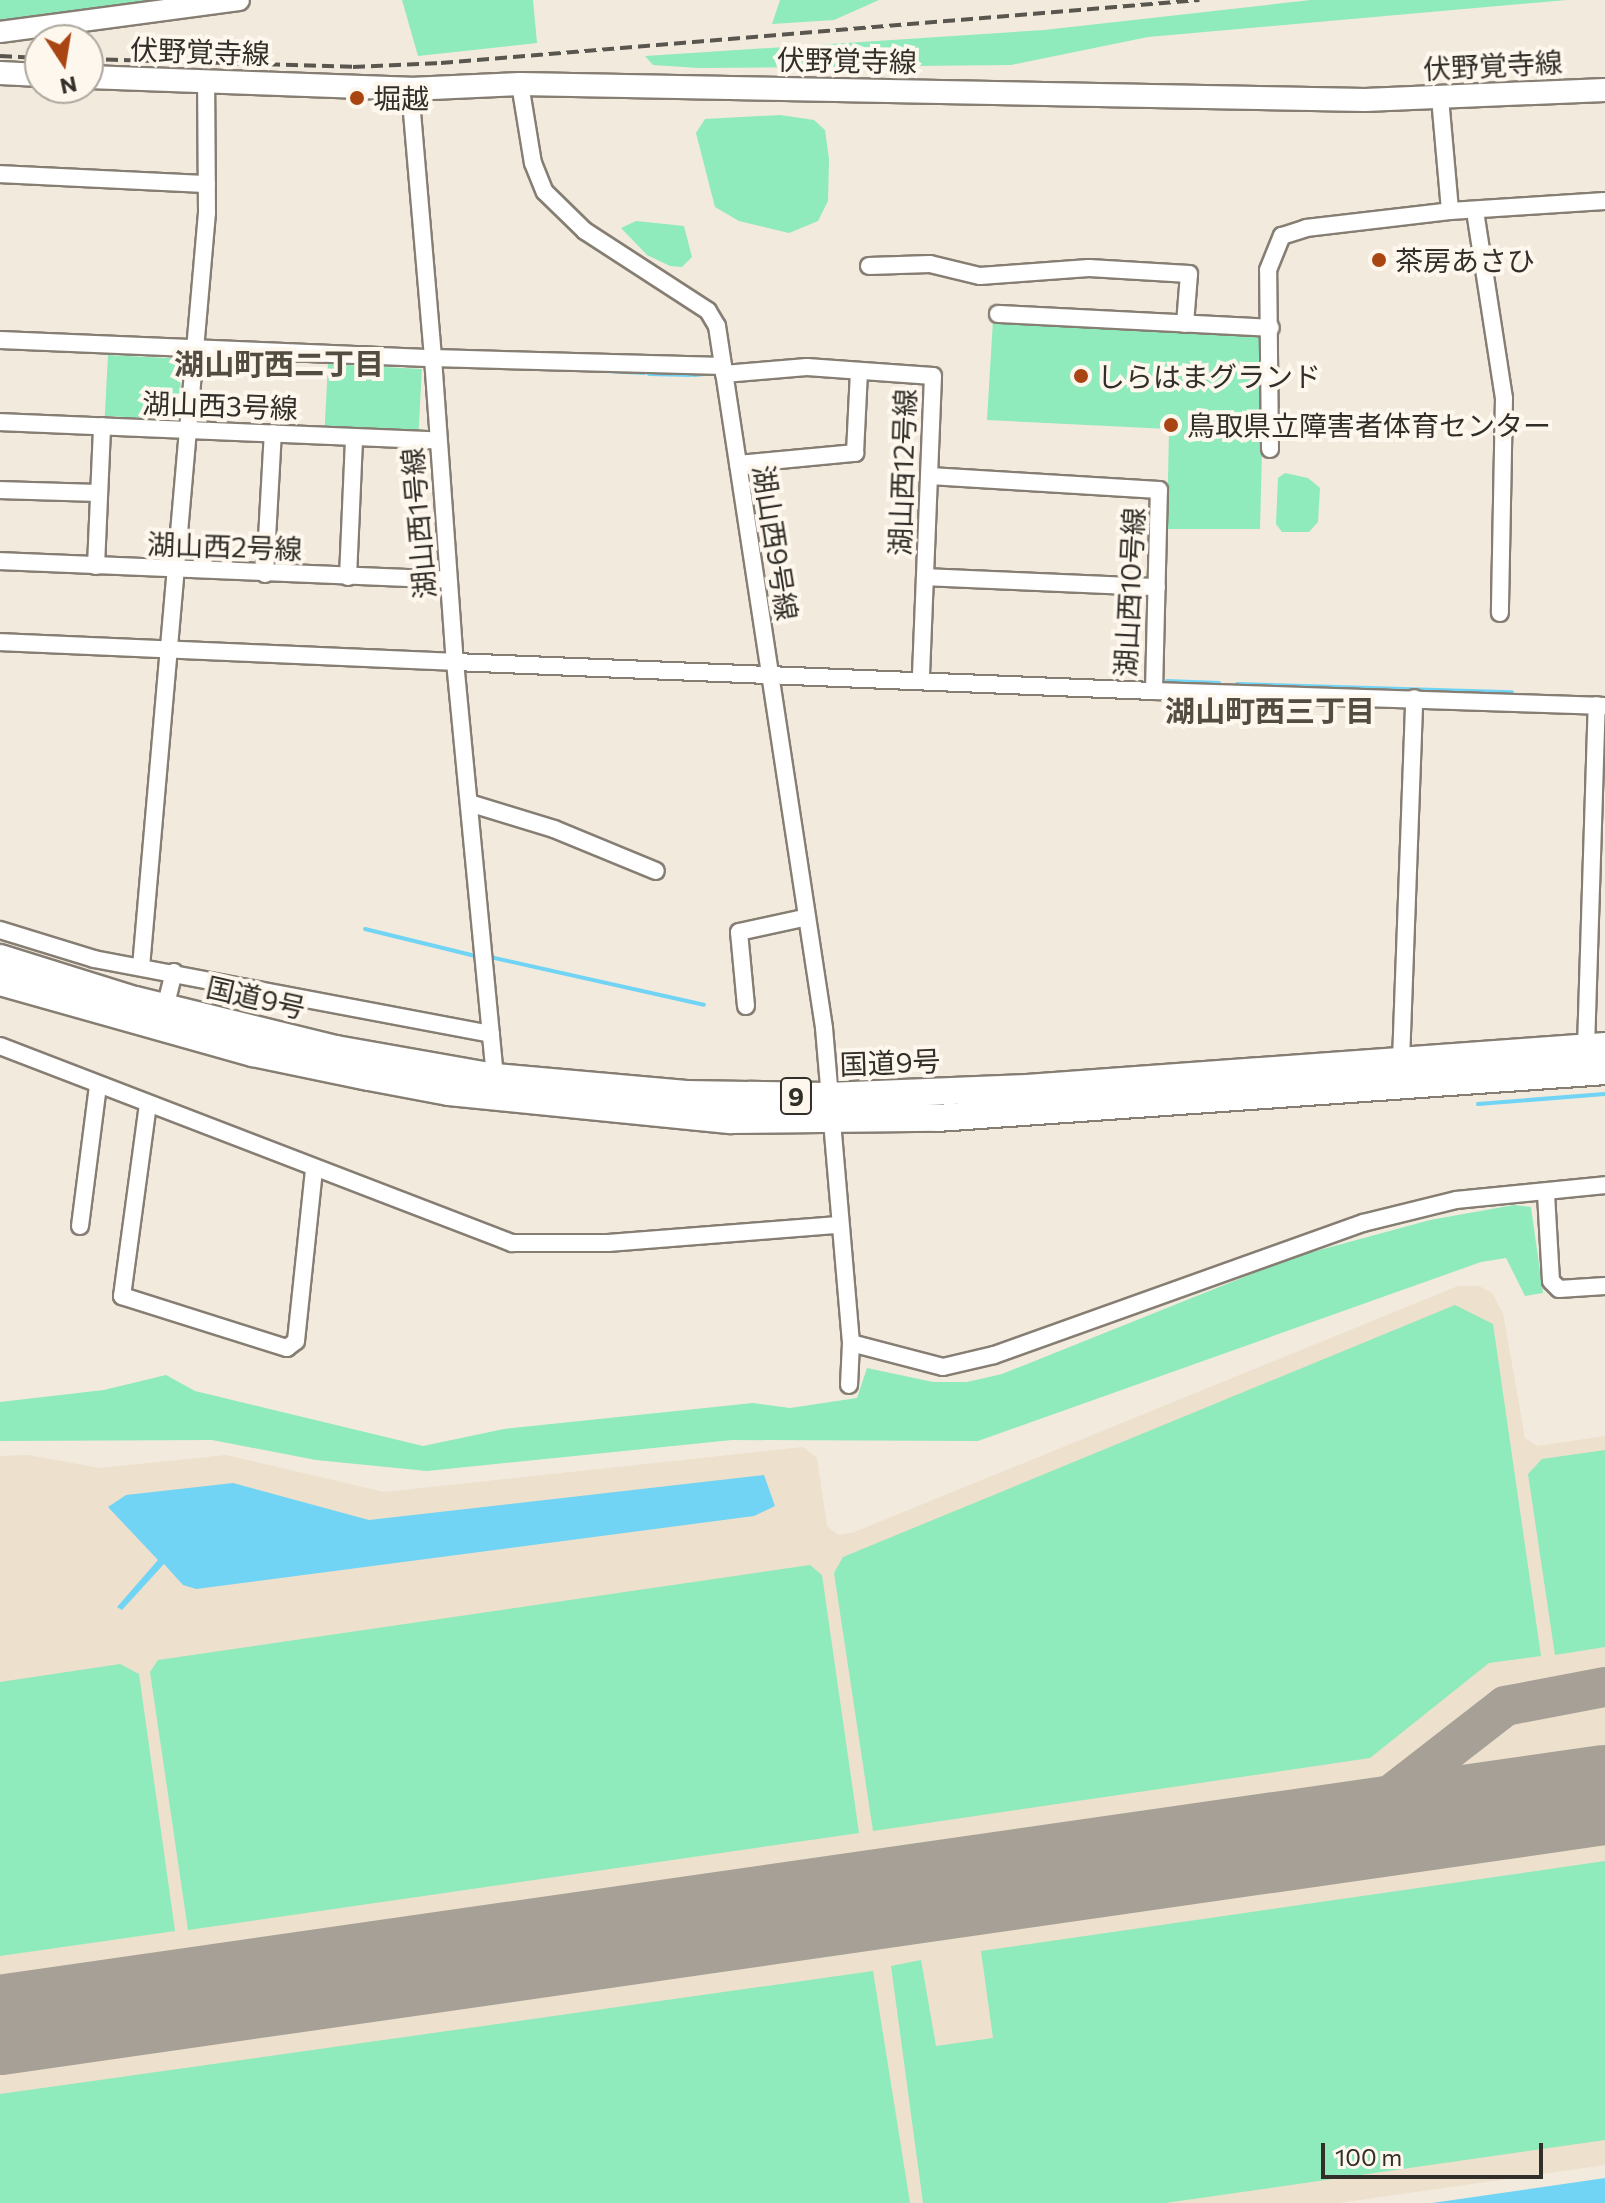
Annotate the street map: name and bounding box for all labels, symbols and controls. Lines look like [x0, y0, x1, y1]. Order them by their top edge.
north arrow [24, 24, 104, 104]
street label: 伏野覚寺線 [129, 32, 271, 70]
street label: 伏野覚寺線 [777, 42, 917, 78]
street label: 伏野覚寺線 [1422, 45, 1564, 85]
text: N [58, 71, 80, 101]
place label: 堀越 [373, 81, 429, 115]
marker: 堀越 [348, 89, 366, 107]
place label: 茶房あさひ [1395, 243, 1535, 277]
marker: 茶房あさひ [1370, 251, 1388, 269]
district label: 湖山町西二丁目 [174, 345, 384, 381]
place label: しらはまグランド [1097, 359, 1321, 393]
marker: しらはまグランド [1072, 367, 1090, 385]
street label: 湖山西3号線 [141, 385, 299, 425]
street label: 湖山西12号線 [882, 388, 922, 556]
place label: 鳥取県立障害者体育センター [1187, 408, 1551, 442]
marker: 鳥取県立障害者体育センター [1162, 416, 1180, 434]
street label: 湖山西1号線 [395, 446, 441, 600]
street label: 湖山西9号線 [747, 463, 805, 623]
street label: 湖山西10号線 [1108, 506, 1150, 678]
street label: 湖山西2号線 [147, 526, 303, 566]
district label: 湖山町西三丁目 [1165, 692, 1375, 728]
street label: 国道9号 [203, 969, 309, 1025]
street label: 国道9号 [839, 1043, 941, 1081]
road number: 9 [778, 1074, 814, 1118]
scale bar [1325, 2127, 1547, 2177]
text: 100 m [1335, 2142, 1402, 2171]

